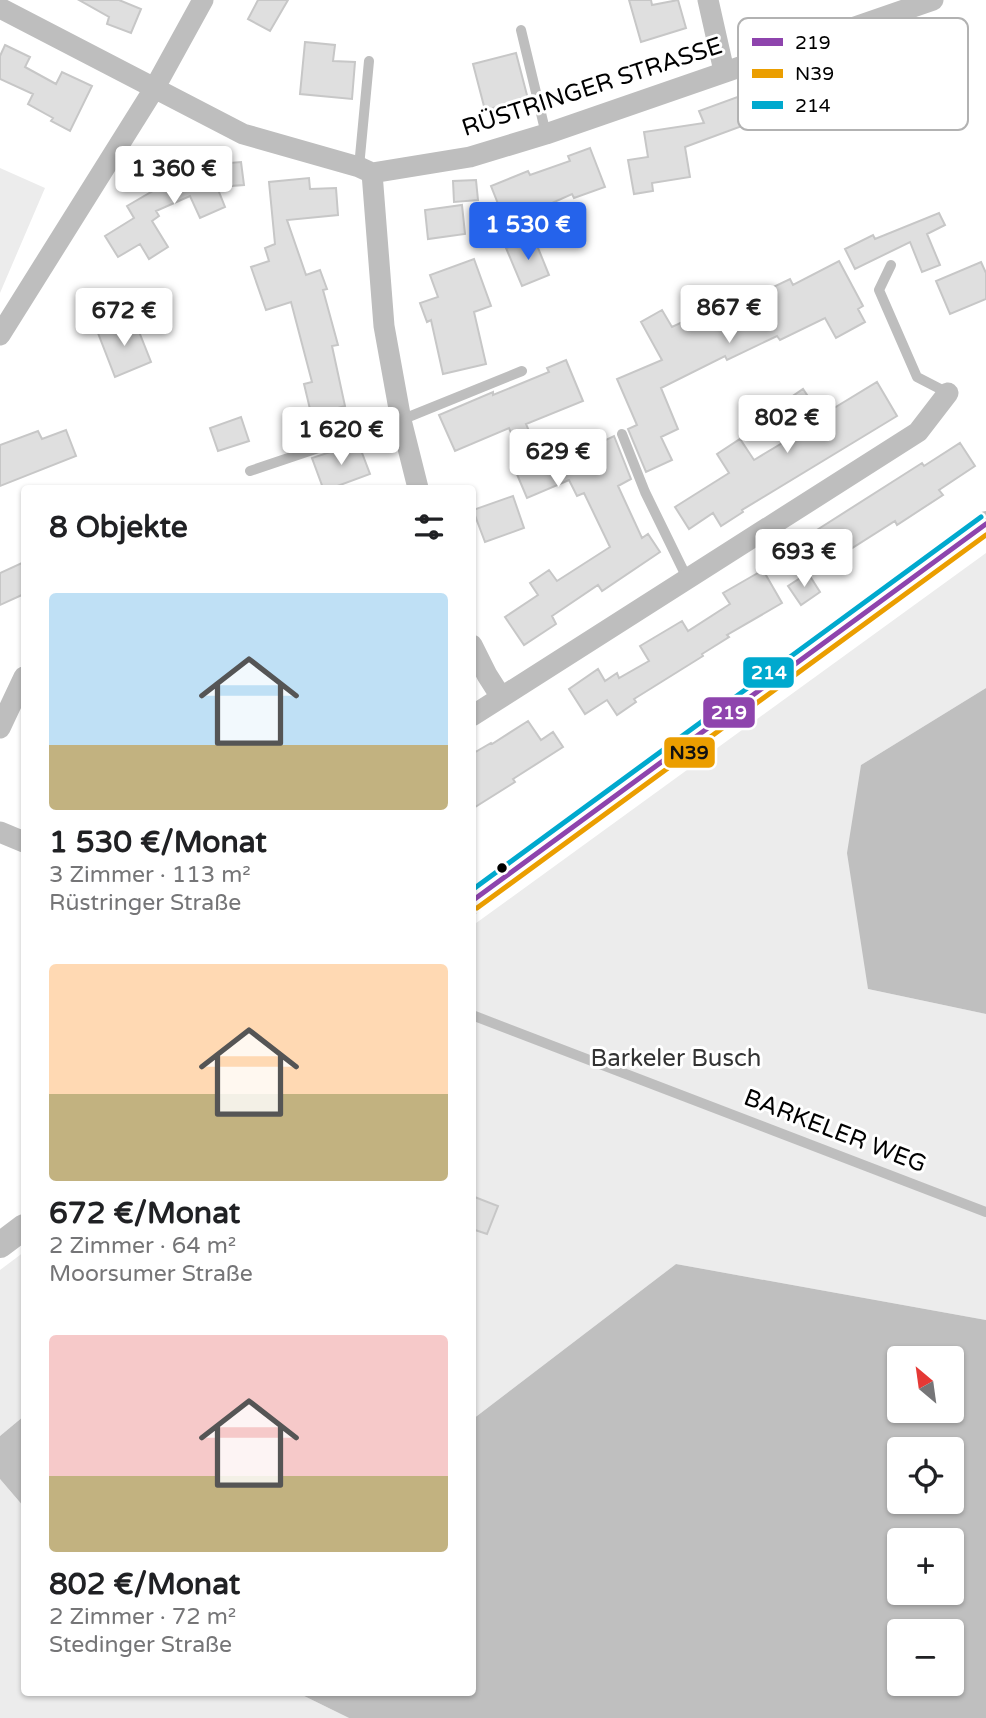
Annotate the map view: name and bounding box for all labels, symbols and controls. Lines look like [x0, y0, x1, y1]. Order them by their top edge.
legend [738, 18, 968, 130]
street label: RÜSTRINGER STRASSE [458, 31, 726, 143]
text: 219 [795, 32, 831, 54]
text: N39 [795, 63, 834, 85]
text: 214 [795, 95, 831, 117]
pin: 1 360 € [109, 146, 239, 206]
text: 1 360 € [131, 155, 217, 183]
pin: 1 530 € [463, 202, 593, 262]
text: 1 530 € [485, 211, 571, 239]
pin: 867 € [680, 286, 778, 345]
pin: 672 € [75, 288, 173, 348]
text: 867 € [697, 294, 762, 322]
text: 672 € [92, 297, 157, 325]
pin: 802 € [738, 396, 836, 455]
text: 802 € [755, 404, 820, 432]
pin: 1 620 € [276, 407, 406, 467]
text: 1 620 € [298, 416, 384, 444]
pin: 629 € [509, 430, 607, 489]
text: 629 € [526, 438, 591, 466]
icon: filters [410, 508, 448, 546]
text: 8 Objekte [49, 509, 188, 546]
pin: 693 € [755, 530, 853, 589]
text: 693 € [772, 538, 837, 566]
icon: home [186, 638, 312, 764]
line badge: 214 [742, 656, 795, 689]
text: 214 [751, 662, 787, 684]
line badge: 219 [702, 696, 756, 729]
text: 219 [711, 702, 747, 724]
line badge: N39 [663, 736, 716, 769]
text: N39 [669, 742, 709, 764]
text: 1 530 €/Monat [49, 824, 267, 861]
text: 3 Zimmer · 113 m² [49, 861, 251, 889]
unlabelled marker [495, 861, 509, 875]
text: Rüstringer Straße [49, 889, 241, 917]
icon: home [186, 1009, 312, 1135]
park label: Barkeler Busch [591, 1044, 761, 1073]
street label: BARKELER WEG [740, 1083, 930, 1179]
text: 672 €/Monat [49, 1195, 240, 1232]
text: 2 Zimmer · 64 m² [49, 1232, 236, 1260]
text: Moorsumer Straße [49, 1260, 253, 1288]
north arrow [887, 1346, 964, 1423]
map controls [887, 1346, 964, 1696]
icon: home [186, 1380, 312, 1506]
button: locate [887, 1437, 964, 1514]
button: + [887, 1528, 964, 1605]
text: 802 €/Monat [49, 1566, 240, 1603]
text: 2 Zimmer · 72 m² [49, 1603, 236, 1631]
button: − [887, 1619, 964, 1696]
text: Stedinger Straße [49, 1631, 232, 1659]

